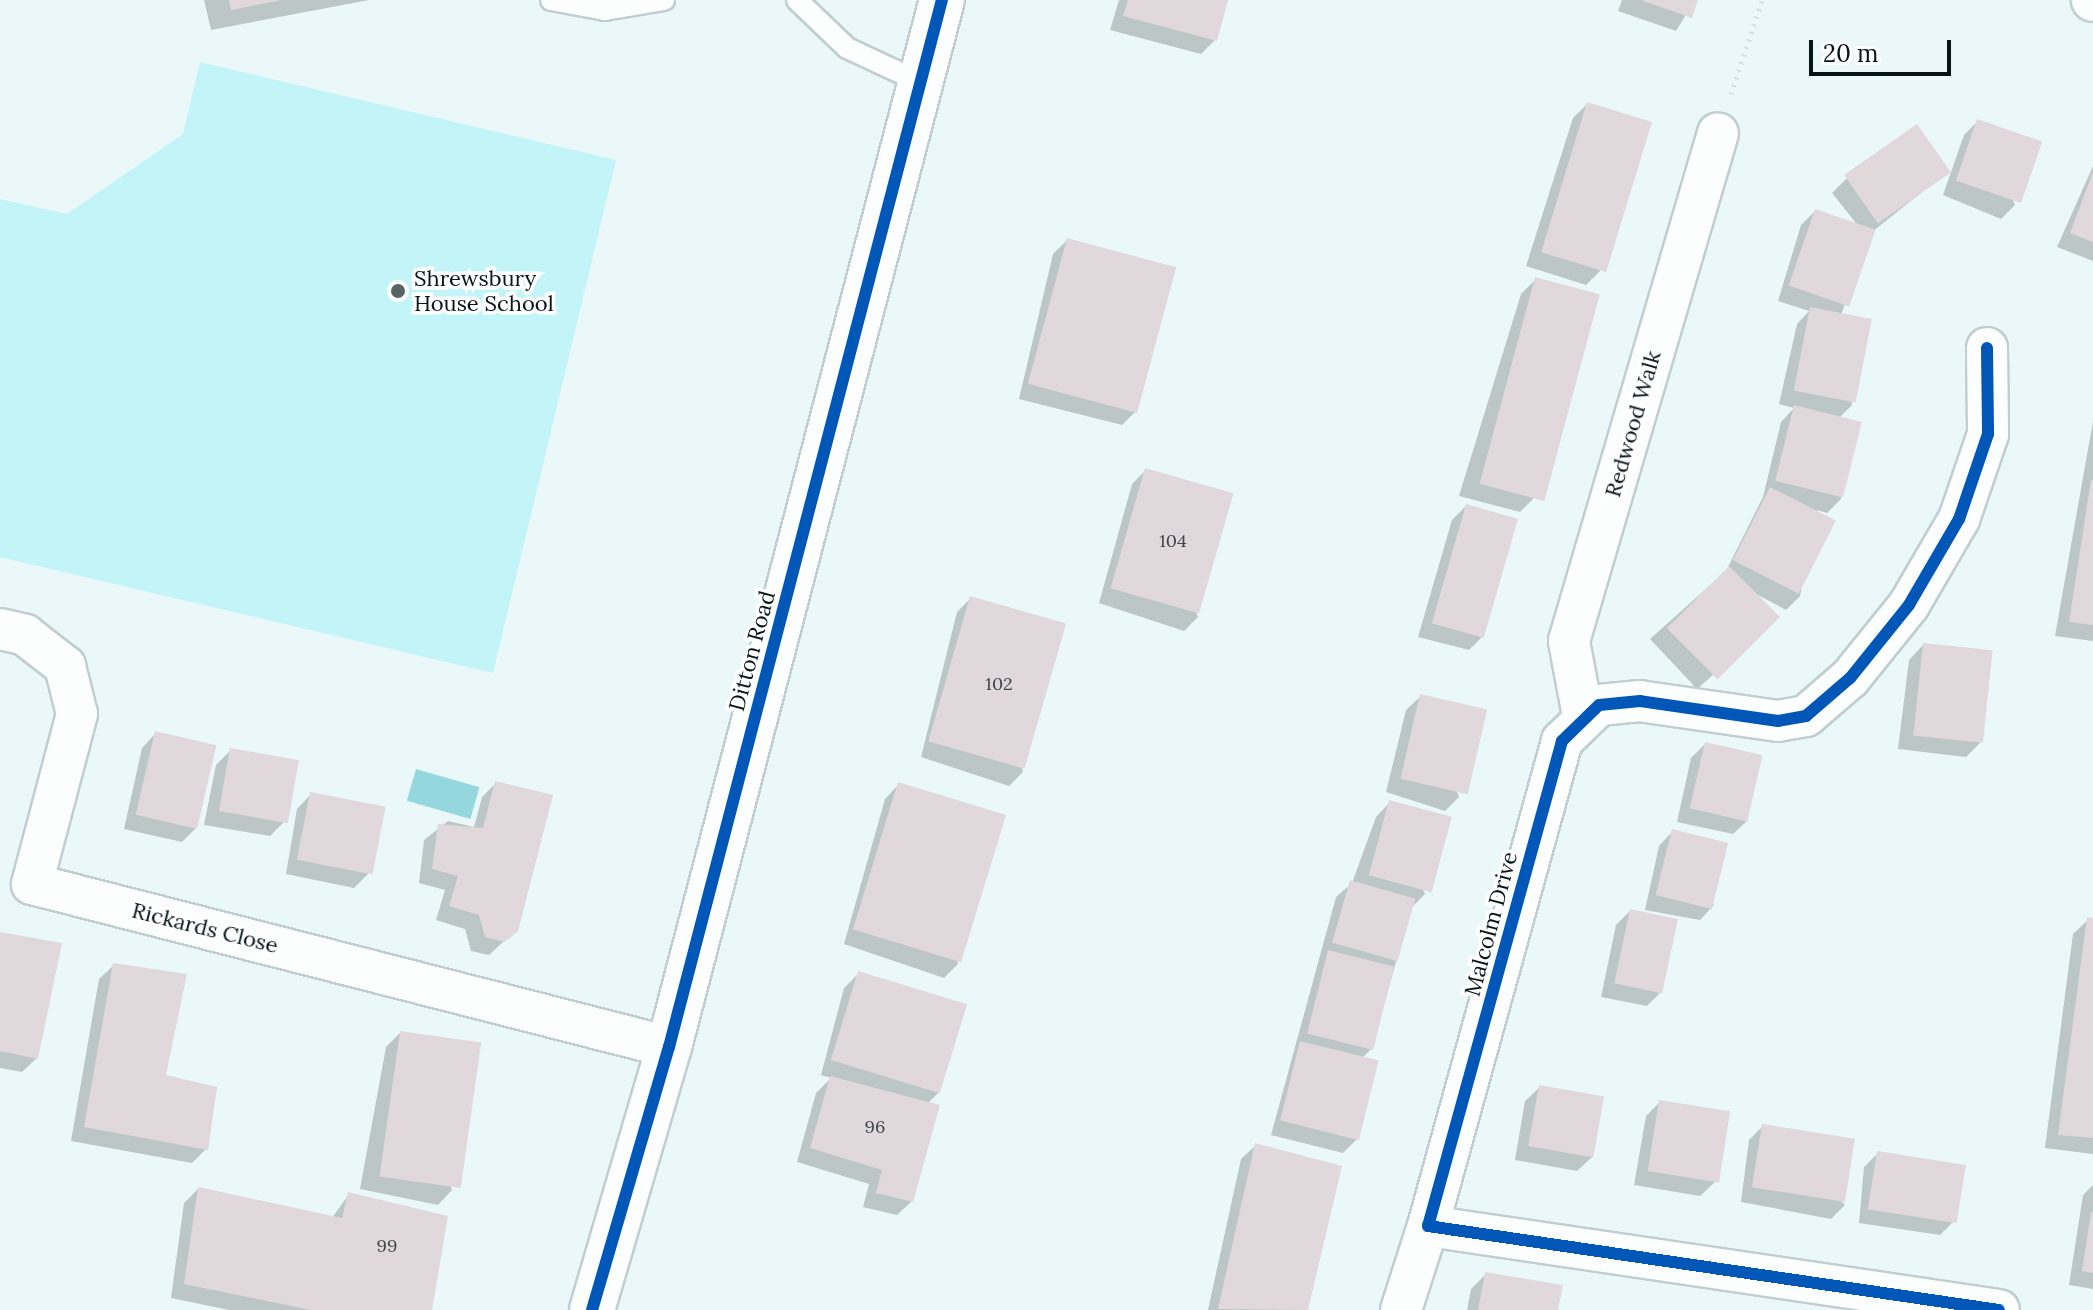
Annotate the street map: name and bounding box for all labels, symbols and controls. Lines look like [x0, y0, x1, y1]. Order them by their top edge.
scale bar [1813, 24, 1955, 74]
text: 20 m [1823, 38, 1879, 69]
place label: Shrewsbury House School [414, 265, 554, 316]
marker: Shrewsbury House School [389, 282, 407, 300]
street label: Redwood Walk [1600, 348, 1666, 500]
house number: 104 [1159, 530, 1187, 552]
street label: Ditton Road [723, 588, 781, 714]
house number: 102 [985, 673, 1013, 695]
street label: Malcolm Drive [1459, 849, 1523, 999]
street label: Rickards Close [129, 897, 281, 959]
house number: 96 [865, 1116, 885, 1138]
house number: 99 [377, 1235, 397, 1257]

